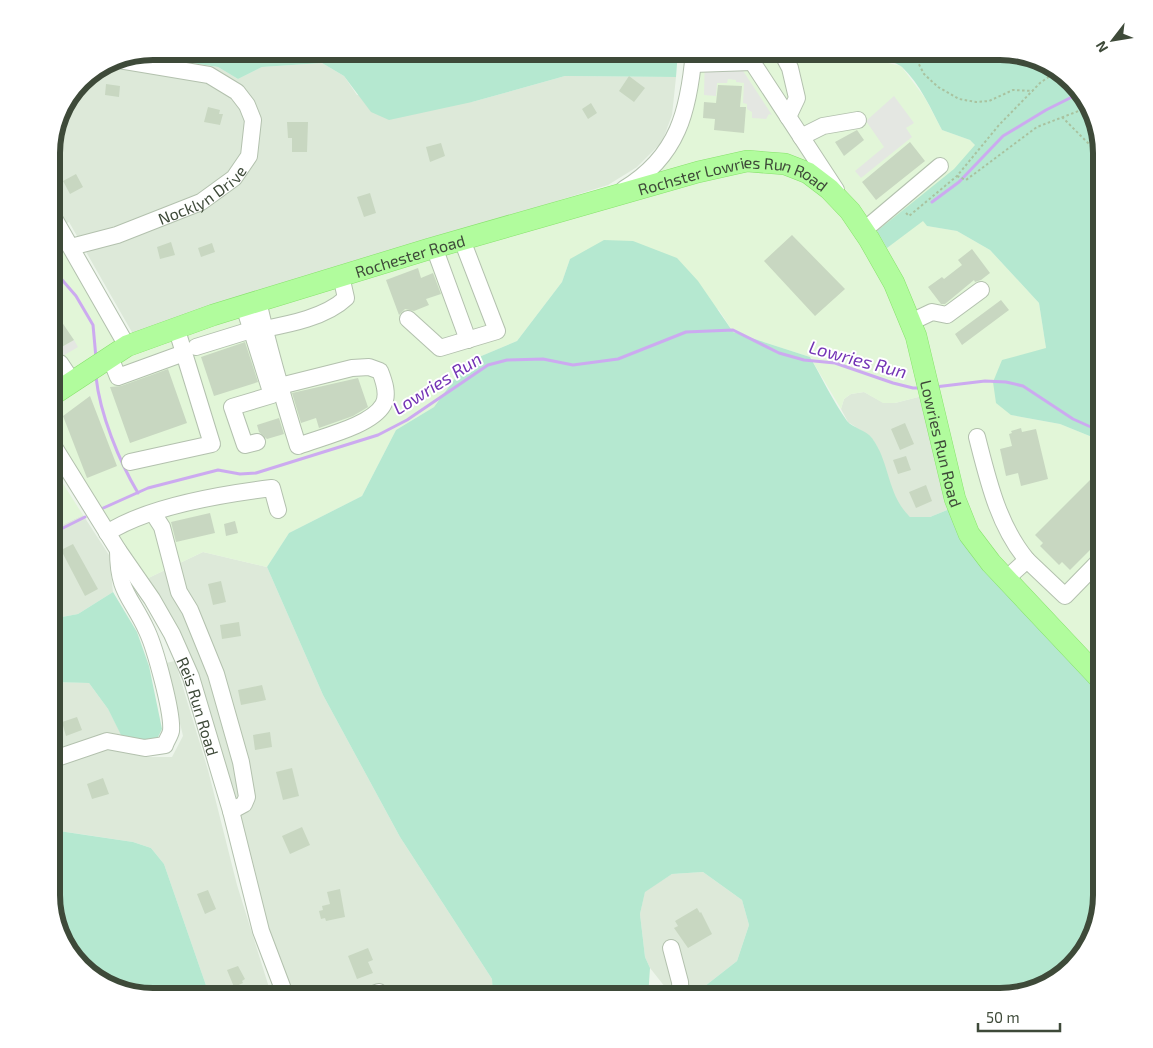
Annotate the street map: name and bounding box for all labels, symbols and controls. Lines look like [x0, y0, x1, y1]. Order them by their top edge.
north arrow [1088, 15, 1138, 65]
text: N [1092, 38, 1111, 56]
text: Rochster Lowries Run Road [636, 151, 832, 198]
street label: Nocklyn Drive [155, 162, 249, 228]
street label: Rochster Lowries Run Road [632, 182, 830, 202]
street label: Rochester Road [352, 230, 467, 281]
water label: Lowries Run [807, 335, 909, 383]
water label: Lowries Run [389, 347, 485, 419]
street label: Lowries Run Road [917, 378, 967, 510]
street label: Reis Run Road [174, 654, 223, 758]
scale bar [978, 1000, 1060, 1032]
text: 50 m [986, 1008, 1020, 1026]

